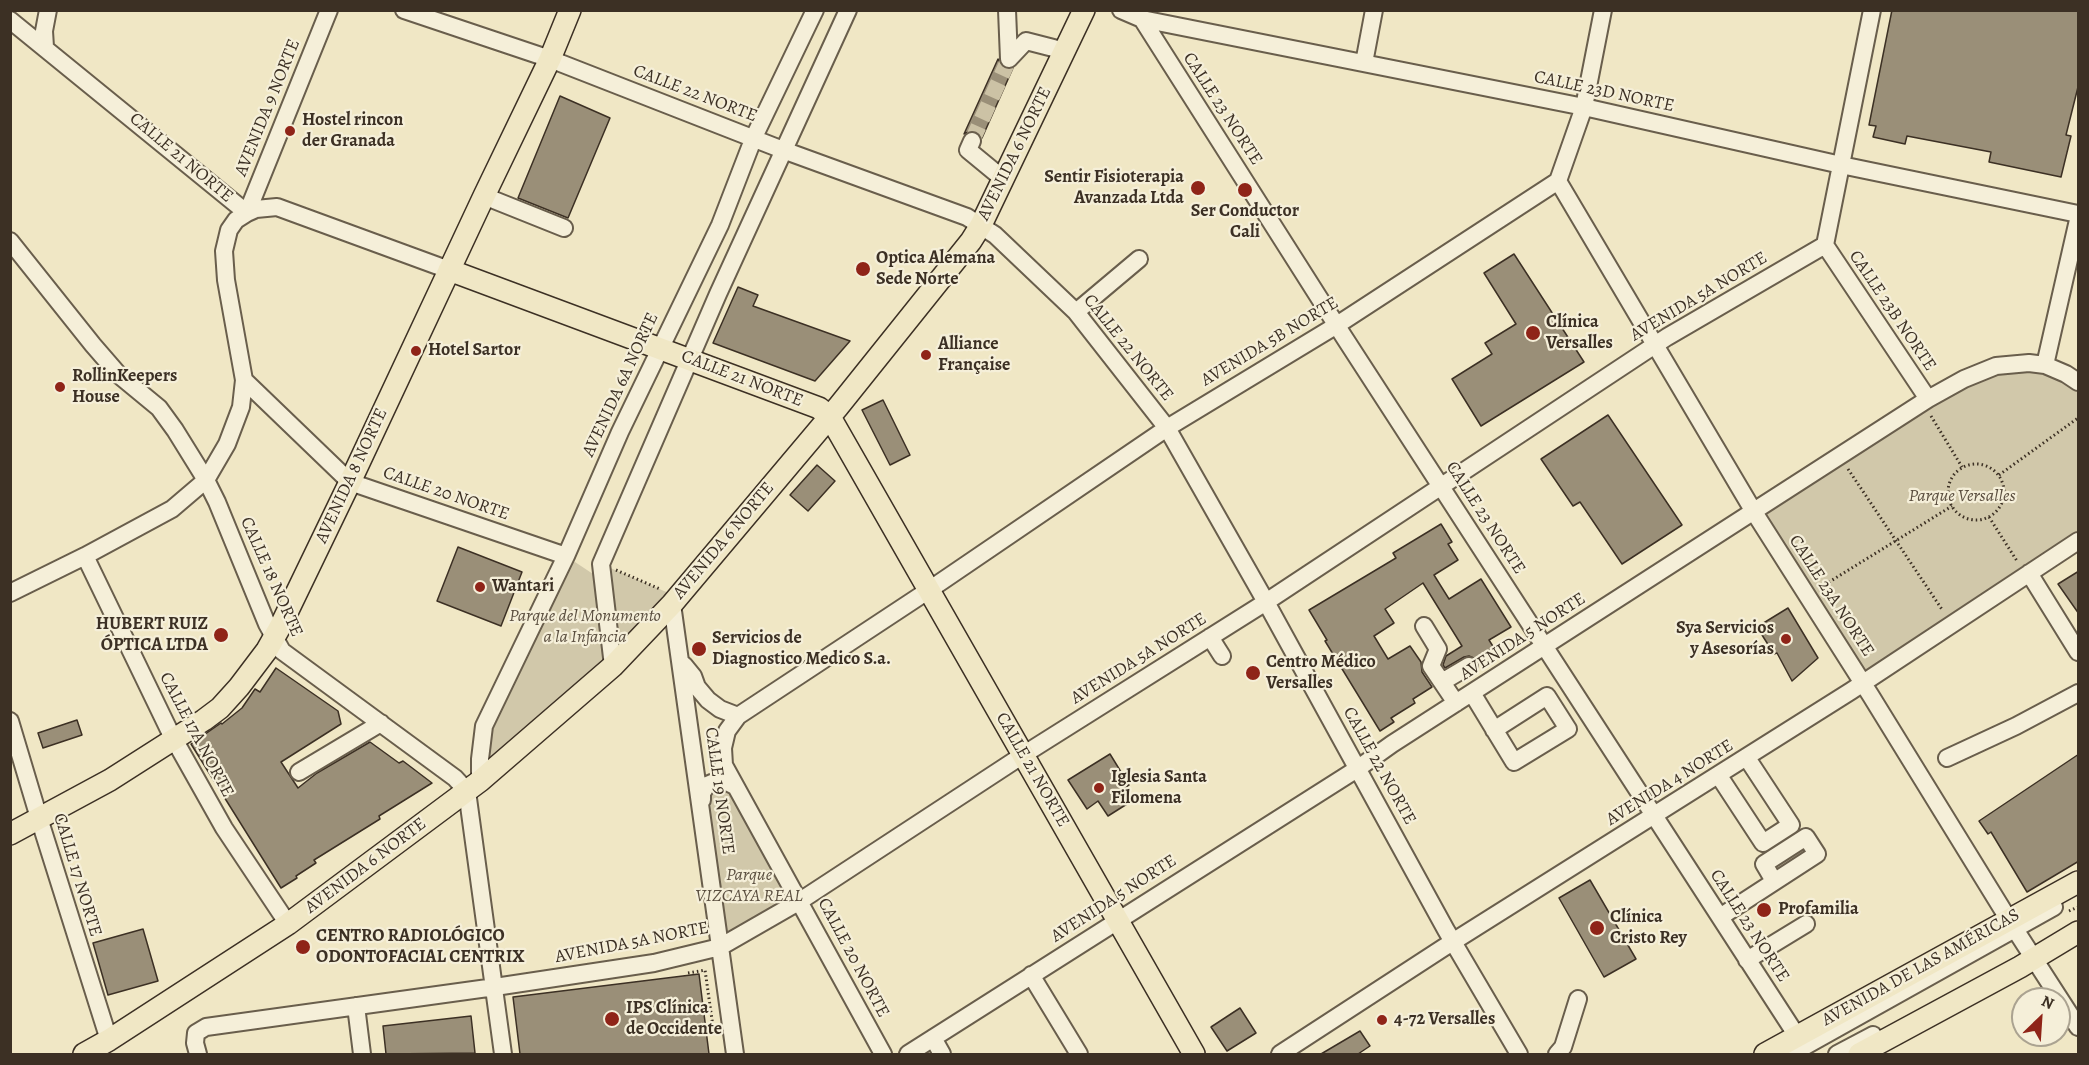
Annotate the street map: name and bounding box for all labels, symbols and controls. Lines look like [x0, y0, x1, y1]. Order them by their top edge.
street label: AVENIDA 9 NORTE [231, 36, 305, 180]
street label: CALLE 23 NORTE [1178, 49, 1266, 169]
street label: CALLE 22 NORTE [630, 60, 760, 128]
street label: CALLE 23D NORTE [1532, 67, 1676, 117]
street label: AVENIDA 6 NORTE [973, 84, 1057, 224]
street label: CALLE 21 NORTE [125, 108, 237, 208]
place label: Hostel rincon der Granada [302, 110, 403, 152]
marker: Hostel rincon der Granada [283, 124, 297, 138]
place label: Sentir Fisioterapia Avanzada Ltda [1044, 167, 1184, 210]
marker: Sentir Fisioterapia Avanzada Ltda [1189, 179, 1207, 197]
marker: Ser Conductor Cali [1236, 181, 1254, 199]
place label: Ser Conductor Cali [1191, 201, 1299, 244]
street label: CALLE 23B NORTE [1844, 247, 1940, 375]
place label: Optica Alemana Sede Norte [876, 248, 995, 290]
street label: AVENIDA 5A NORTE [1627, 248, 1771, 346]
marker: Optica Alemana Sede Norte [854, 260, 872, 278]
street label: CALLE 22 NORTE [1078, 290, 1178, 406]
street label: AVENIDA 5B NORTE [1197, 292, 1343, 392]
street label: AVENIDA 6A NORTE [578, 309, 664, 461]
place label: Clínica Versalles [1546, 312, 1613, 354]
marker: Clínica Versalles [1524, 324, 1542, 342]
place label: Alliance Française [938, 334, 1010, 376]
place label: Hotel Sartor [428, 340, 521, 362]
marker: Hotel Sartor [409, 344, 423, 358]
street label: CALLE 21 NORTE [678, 346, 806, 412]
marker: Alliance Française [919, 348, 933, 362]
place label: RollinKeepers House [72, 366, 177, 409]
marker: RollinKeepers House [53, 380, 67, 394]
street label: AVENIDA 8 NORTE [311, 405, 393, 547]
street label: CALLE 23 NORTE [1441, 458, 1529, 578]
street label: CALLE 20 NORTE [380, 462, 512, 526]
street label: AVENIDA 6 NORTE [669, 478, 779, 604]
park label: Parque Versalles [1908, 486, 2016, 508]
street label: CALLE 18 NORTE [235, 514, 307, 640]
street label: CALLE 23A NORTE [1784, 531, 1878, 661]
place label: Wantari [492, 576, 554, 598]
marker: Wantari [473, 580, 487, 594]
street label: AVENIDA 5 NORTE [1456, 588, 1590, 686]
park label: Parque del Monumento a la Infancia [509, 606, 661, 648]
street label: AVENIDA 5A NORTE [1067, 608, 1211, 710]
place label: HUBERT RUIZ ÓPTICA LTDA [96, 614, 208, 656]
place label: Sya Servicios y Asesorías [1676, 618, 1774, 660]
marker: HUBERT RUIZ ÓPTICA LTDA [212, 626, 230, 644]
place label: Servicios de Diagnostico Medico S.a. [712, 628, 891, 670]
marker: Sya Servicios y Asesorías [1779, 632, 1793, 646]
marker: Servicios de Diagnostico Medico S.a. [690, 640, 708, 658]
place label: Centro Médico Versalles [1266, 652, 1376, 694]
marker: Centro Médico Versalles [1244, 664, 1262, 682]
street label: CALLE 17A NORTE [154, 669, 238, 801]
street label: CALLE 22 NORTE [1338, 703, 1420, 829]
street label: CALLE 21 NORTE [990, 709, 1074, 831]
street label: CALLE 19 NORTE [699, 726, 739, 856]
street label: AVENIDA 4 NORTE [1602, 735, 1738, 831]
place label: Iglesia Santa Filomena [1111, 767, 1207, 810]
marker: Iglesia Santa Filomena [1092, 781, 1106, 795]
street label: CALLE 17 NORTE [48, 811, 106, 939]
street label: AVENIDA 6 NORTE [301, 813, 431, 919]
street label: AVENIDA 5 NORTE [1047, 850, 1181, 948]
park label: Parque VIZCAYA REAL [695, 865, 803, 908]
street label: CALLE 23 NORTE [1705, 866, 1793, 986]
street label: CALLE 20 NORTE [812, 895, 894, 1021]
place label: Profamilia [1778, 899, 1859, 921]
marker: Profamilia [1755, 901, 1773, 919]
street label: AVENIDA DE LAS AMÉRICAS [1818, 905, 2024, 1031]
place label: Clínica Cristo Rey [1610, 907, 1687, 950]
street label: AVENIDA 5A NORTE [553, 918, 711, 968]
marker: Clínica Cristo Rey [1588, 919, 1606, 937]
place label: CENTRO RADIOLÓGICO ODONTOFACIAL CENTRIX [316, 926, 524, 968]
marker: CENTRO RADIOLÓGICO ODONTOFACIAL CENTRIX [294, 938, 312, 956]
north arrow [2011, 987, 2071, 1047]
text: N [2038, 990, 2058, 1015]
place label: IPS Clínica de Occidente [626, 998, 722, 1040]
place label: 4-72 Versalles [1394, 1009, 1495, 1031]
marker: IPS Clínica de Occidente [603, 1010, 621, 1028]
marker: 4-72 Versalles [1375, 1013, 1389, 1027]

